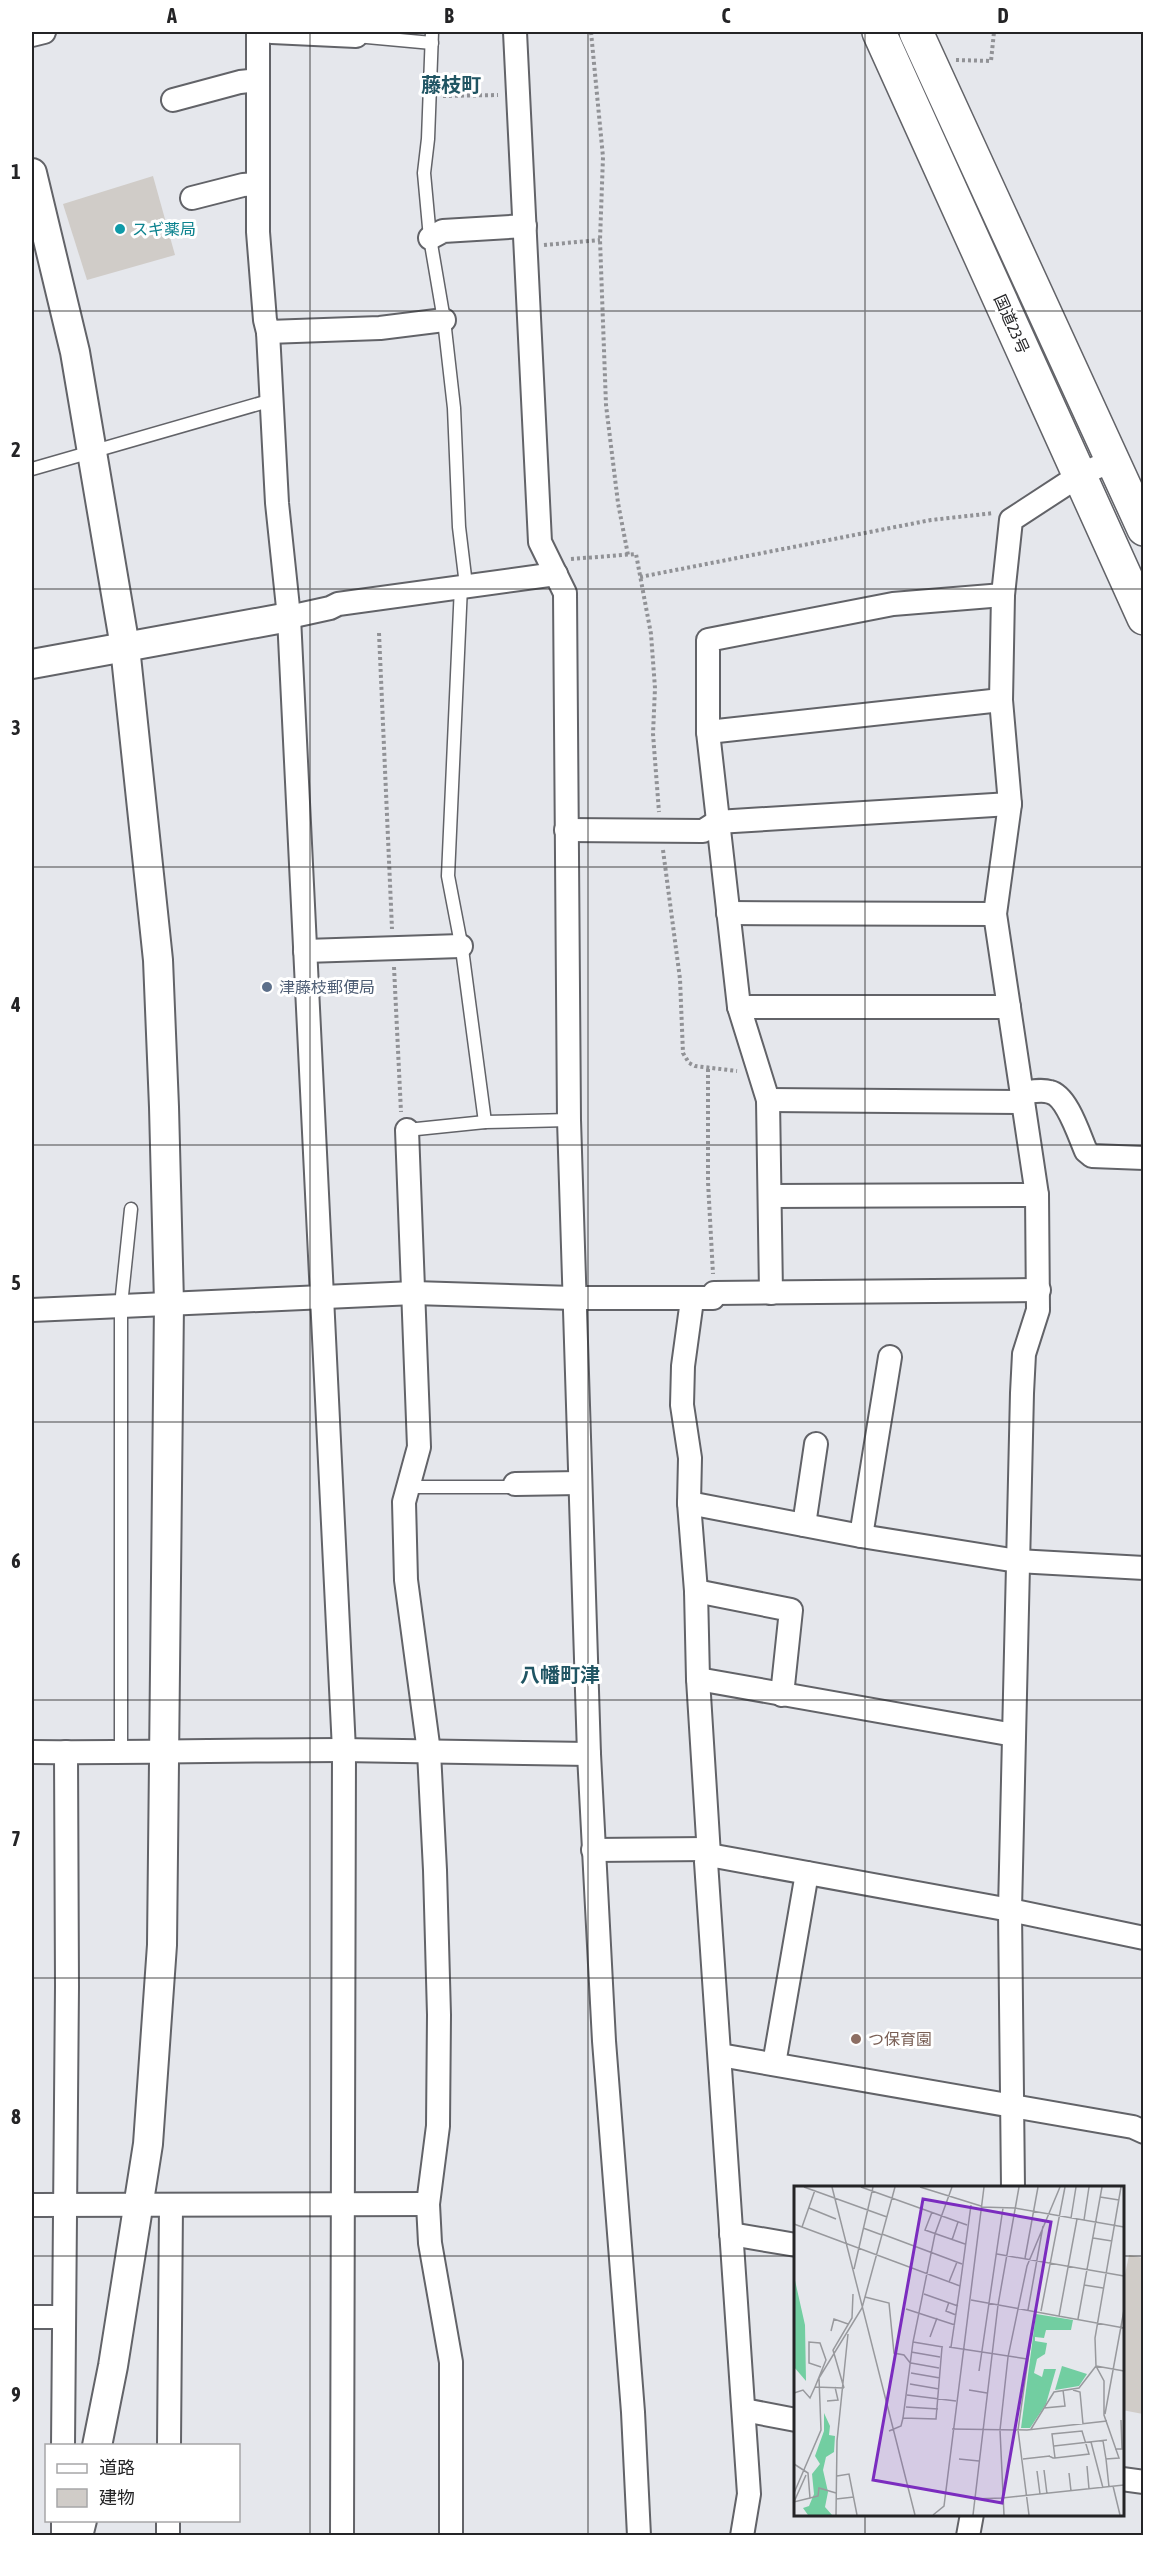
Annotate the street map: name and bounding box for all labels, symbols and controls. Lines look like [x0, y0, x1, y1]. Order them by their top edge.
text: A [166, 4, 177, 27]
text: B [444, 4, 454, 27]
text: C [722, 4, 731, 27]
text: D [997, 4, 1009, 27]
district label: 藤枝町 [421, 73, 481, 96]
text: 1 [11, 160, 21, 183]
place label: スギ薬局 [132, 220, 196, 238]
marker: スギ薬局 [113, 222, 127, 236]
street label: 国道23号 [991, 292, 1033, 356]
text: 2 [11, 438, 21, 461]
text: 3 [11, 716, 21, 739]
place label: 津藤枝郵便局 [279, 978, 375, 996]
marker: 津藤枝郵便局 [260, 980, 274, 994]
text: 4 [10, 993, 21, 1016]
text: 5 [11, 1271, 21, 1294]
text: 6 [11, 1549, 21, 1572]
district label: 八幡町津 [520, 1663, 600, 1686]
text: 7 [11, 1827, 21, 1850]
place label: つ保育園 [868, 2030, 932, 2048]
marker: つ保育園 [849, 2032, 863, 2046]
text: 8 [11, 2105, 21, 2128]
inset map [794, 2186, 1124, 2516]
text: 9 [11, 2383, 21, 2406]
legend [45, 2444, 240, 2522]
text: 道路 [99, 2457, 135, 2478]
text: 建物 [99, 2487, 135, 2508]

